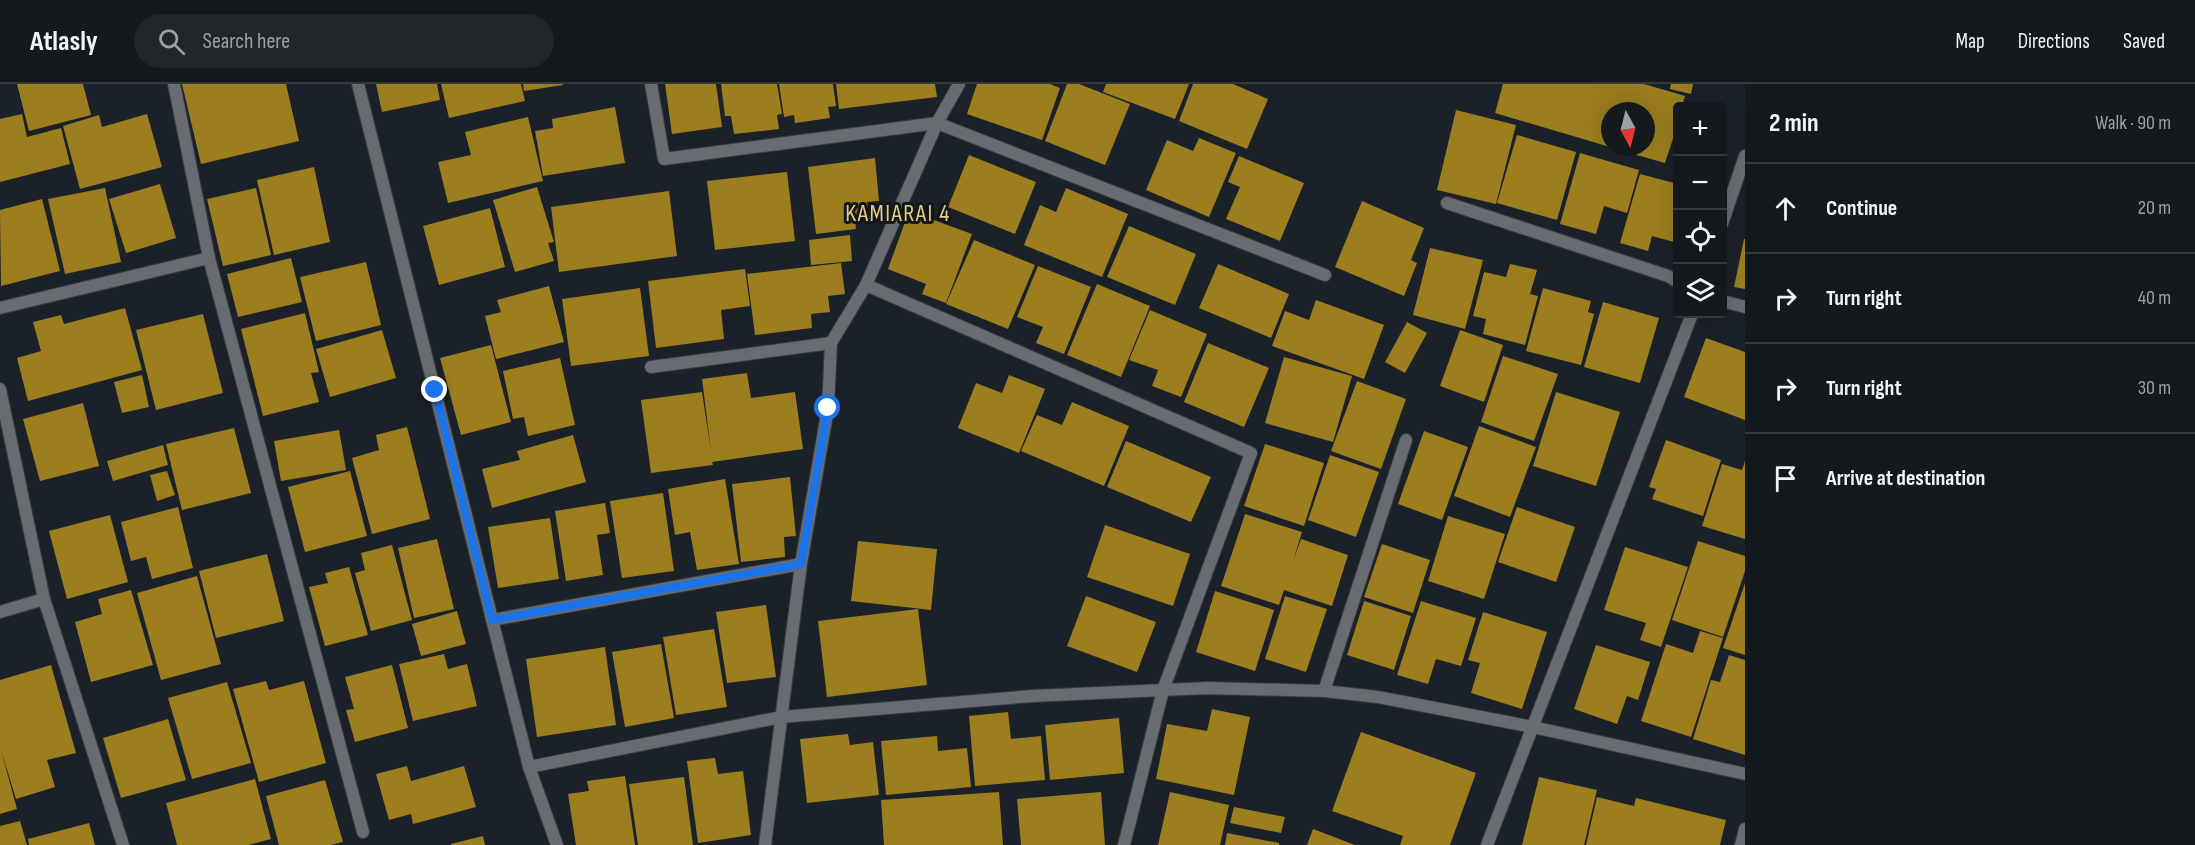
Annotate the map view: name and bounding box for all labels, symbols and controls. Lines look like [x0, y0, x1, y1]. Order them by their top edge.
search box [134, 14, 554, 68]
text: Atlasly [30, 25, 98, 58]
icon: search [155, 25, 188, 58]
text: Search here [203, 28, 290, 55]
text: Map [1955, 29, 1985, 54]
text: Directions [2018, 29, 2090, 54]
text: Saved [2123, 29, 2165, 54]
north arrow [1601, 102, 1655, 156]
map controls [1673, 102, 1727, 318]
button: + [1673, 102, 1727, 156]
text: 2 min [1769, 108, 1819, 139]
text: Walk · 90 m [2095, 111, 2171, 135]
button: − [1673, 156, 1727, 210]
icon: ahead [1769, 192, 1802, 225]
text: Continue [1826, 195, 1897, 222]
text: 20 m [2138, 196, 2171, 220]
district label: KAMIARAI 4 [845, 199, 951, 228]
button: locate [1673, 210, 1727, 264]
button: layers [1673, 264, 1727, 318]
icon: right [1769, 282, 1802, 315]
text: Turn right [1826, 285, 1902, 312]
text: 40 m [2138, 286, 2171, 310]
icon: right [1769, 372, 1802, 405]
text: Turn right [1826, 375, 1902, 402]
route end [421, 376, 447, 402]
text: 30 m [2138, 376, 2171, 400]
route start [814, 394, 840, 420]
icon: arrive [1769, 462, 1802, 495]
text: Arrive at destination [1826, 465, 1985, 492]

